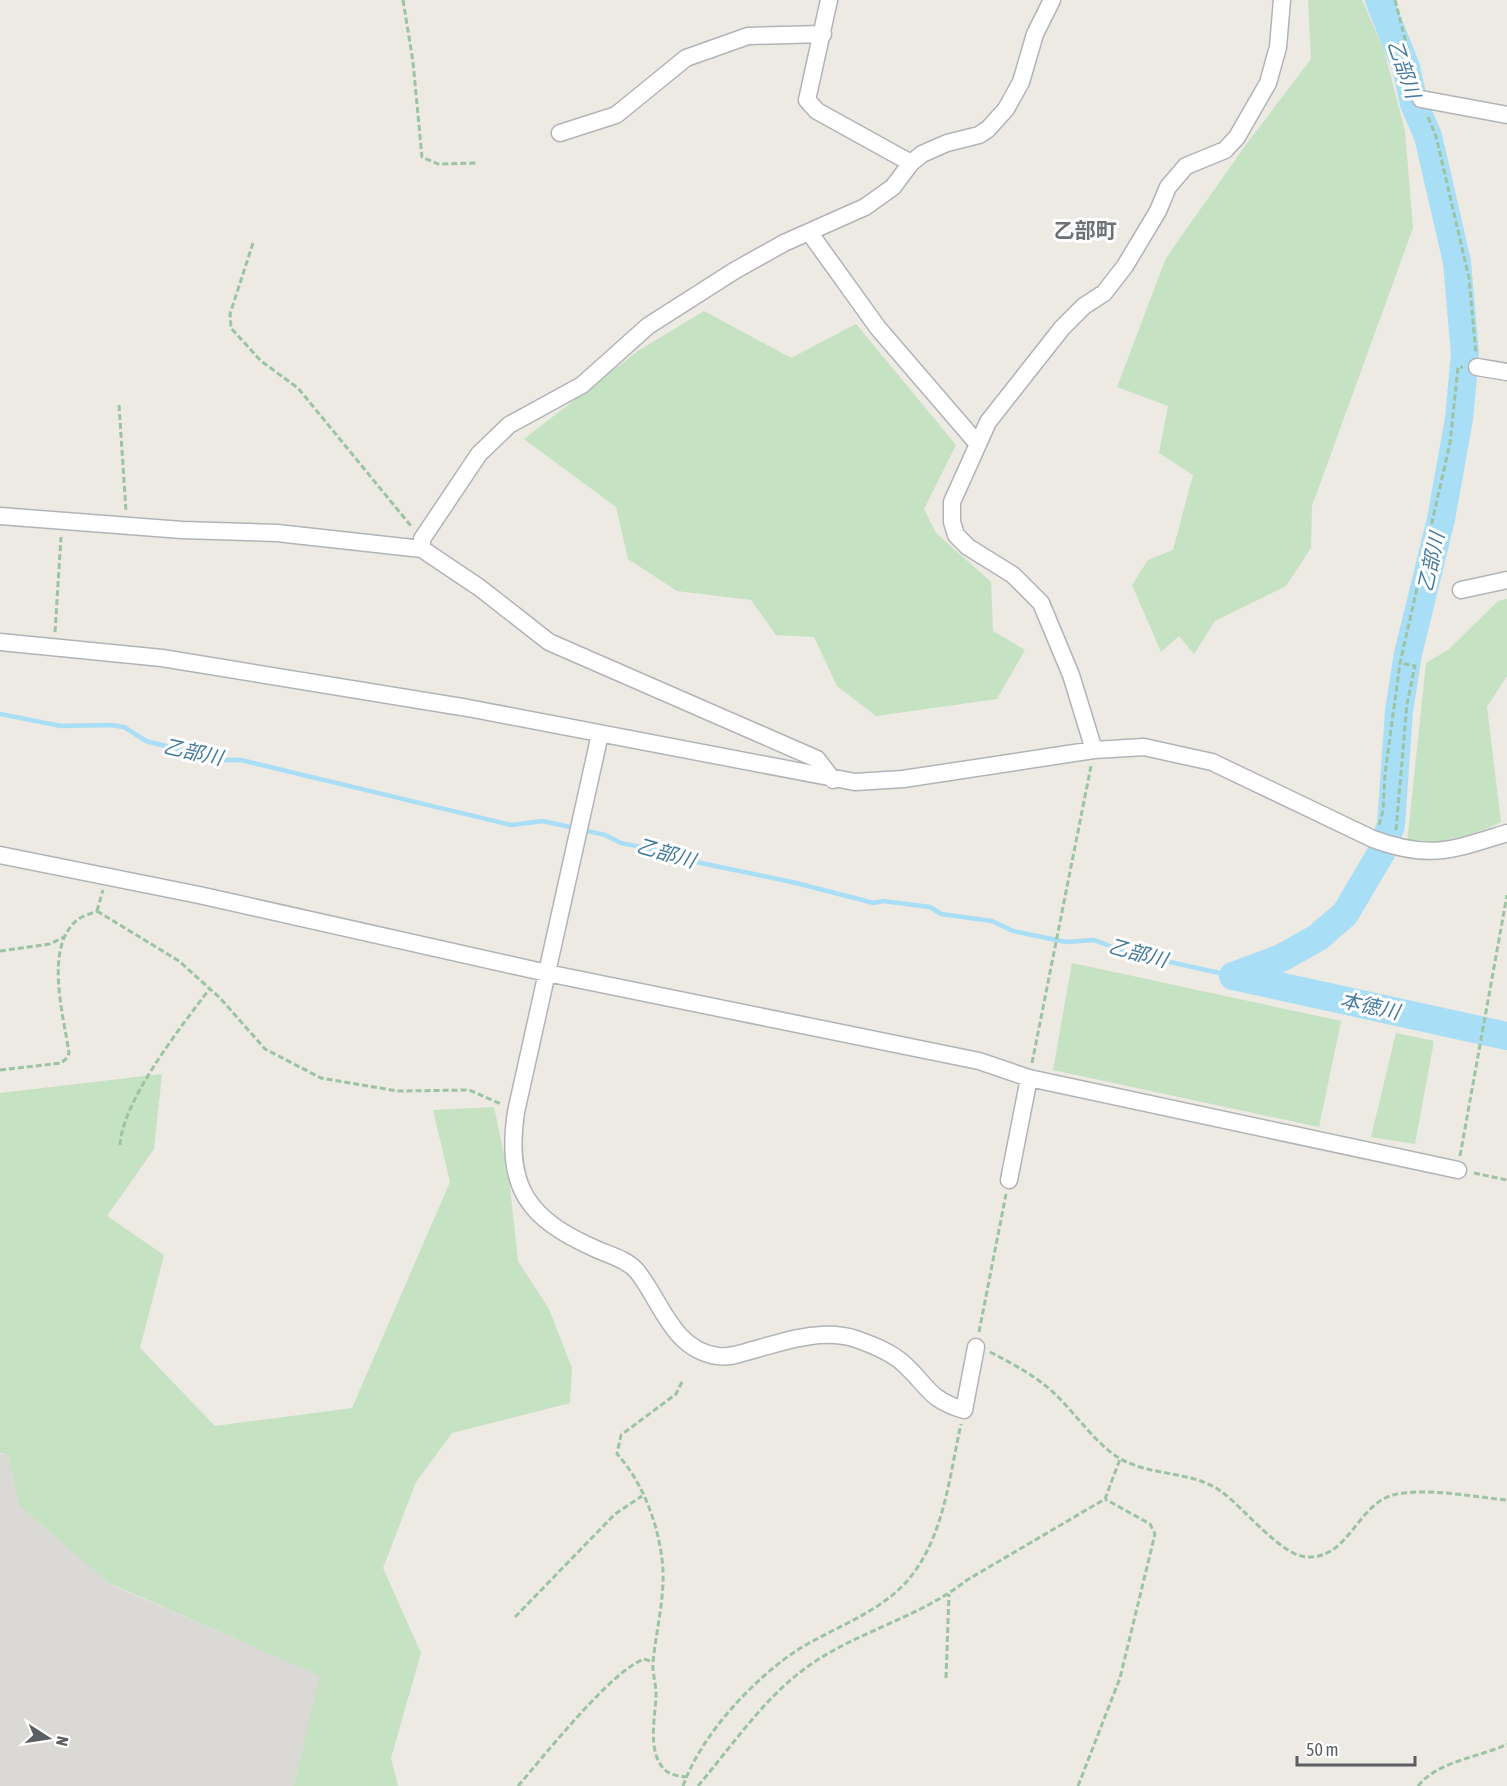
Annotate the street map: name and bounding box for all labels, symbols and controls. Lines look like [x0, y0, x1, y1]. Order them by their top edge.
water label: 乙部川 [1384, 37, 1426, 103]
district label: 乙部町 [1054, 218, 1117, 242]
water label: 乙部川 [1413, 528, 1448, 594]
water label: 乙部川 [161, 734, 227, 769]
water label: 乙部川 [634, 833, 700, 872]
water label: 乙部川 [1106, 934, 1172, 972]
water label: 本徳川 [1338, 988, 1404, 1023]
north arrow [18, 1708, 78, 1768]
scale bar [1297, 1729, 1416, 1767]
text: N [53, 1735, 72, 1748]
text: 50 m [1306, 1739, 1338, 1760]

